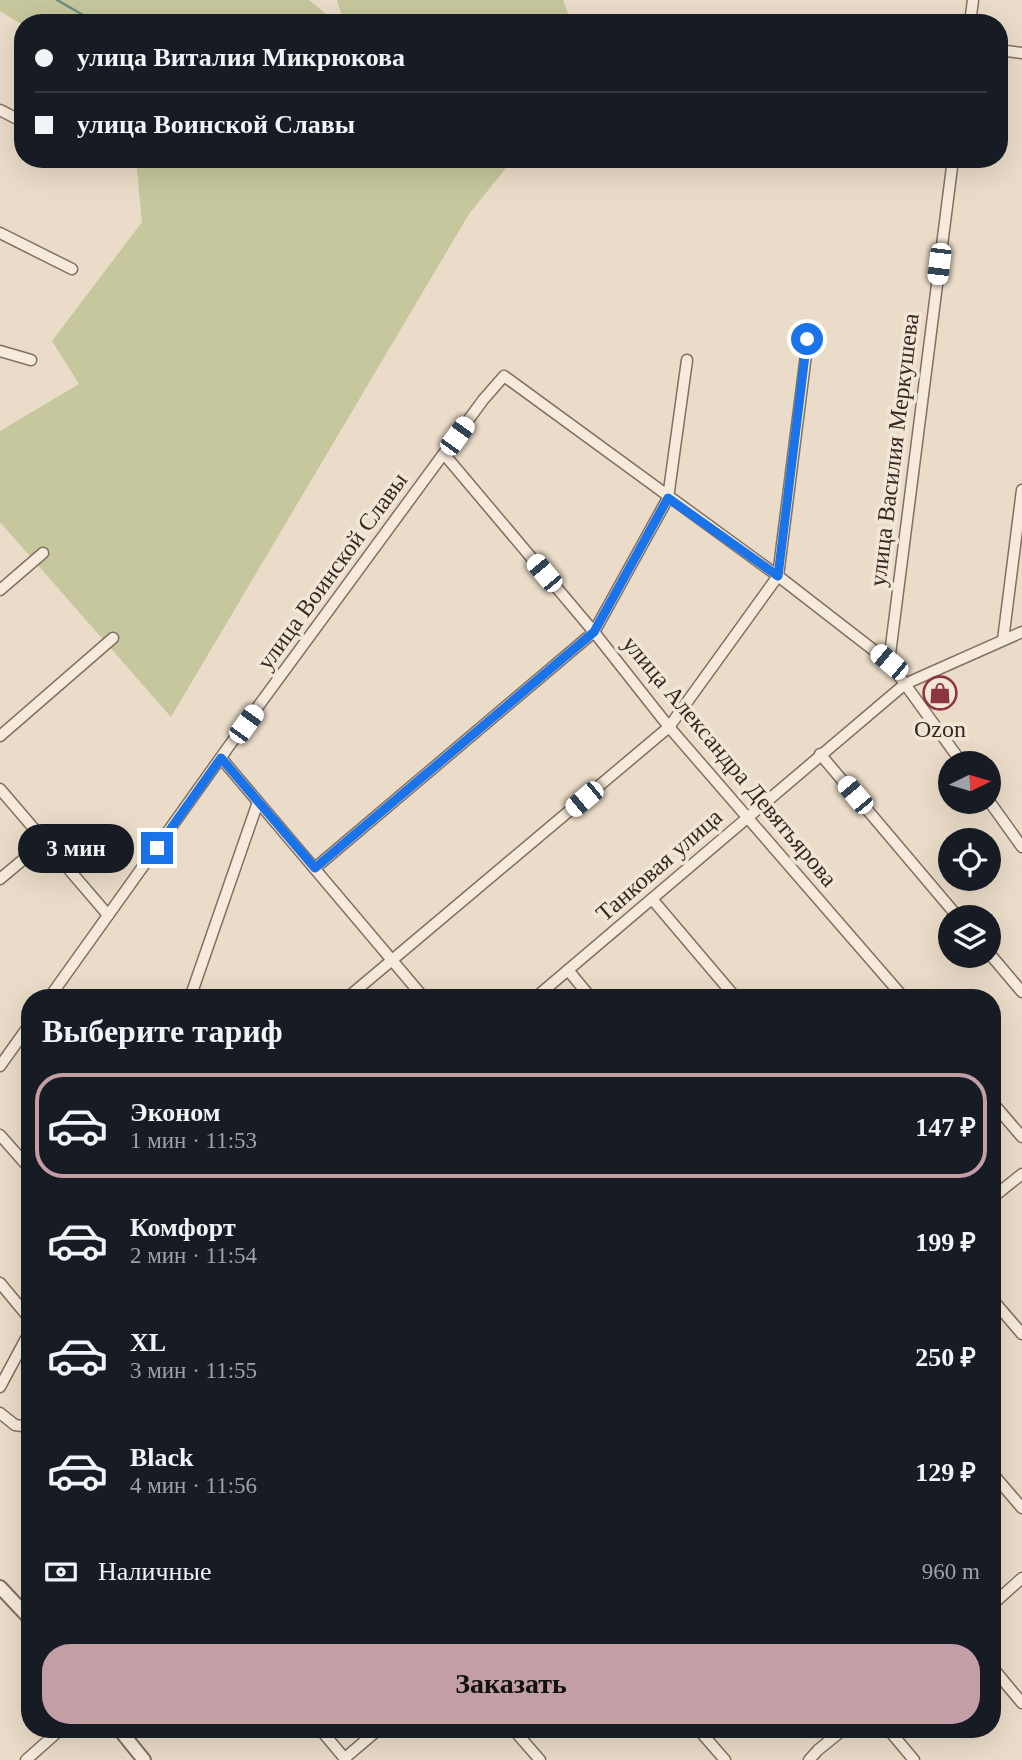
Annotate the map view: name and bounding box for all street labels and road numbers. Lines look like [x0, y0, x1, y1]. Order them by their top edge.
street label: улица Василия Меркушева [864, 312, 924, 588]
street label: улица Воинской Славы [252, 467, 412, 675]
street label: улица Александра Девятьярова [617, 630, 843, 892]
street label: Танковая улица [591, 803, 727, 927]

